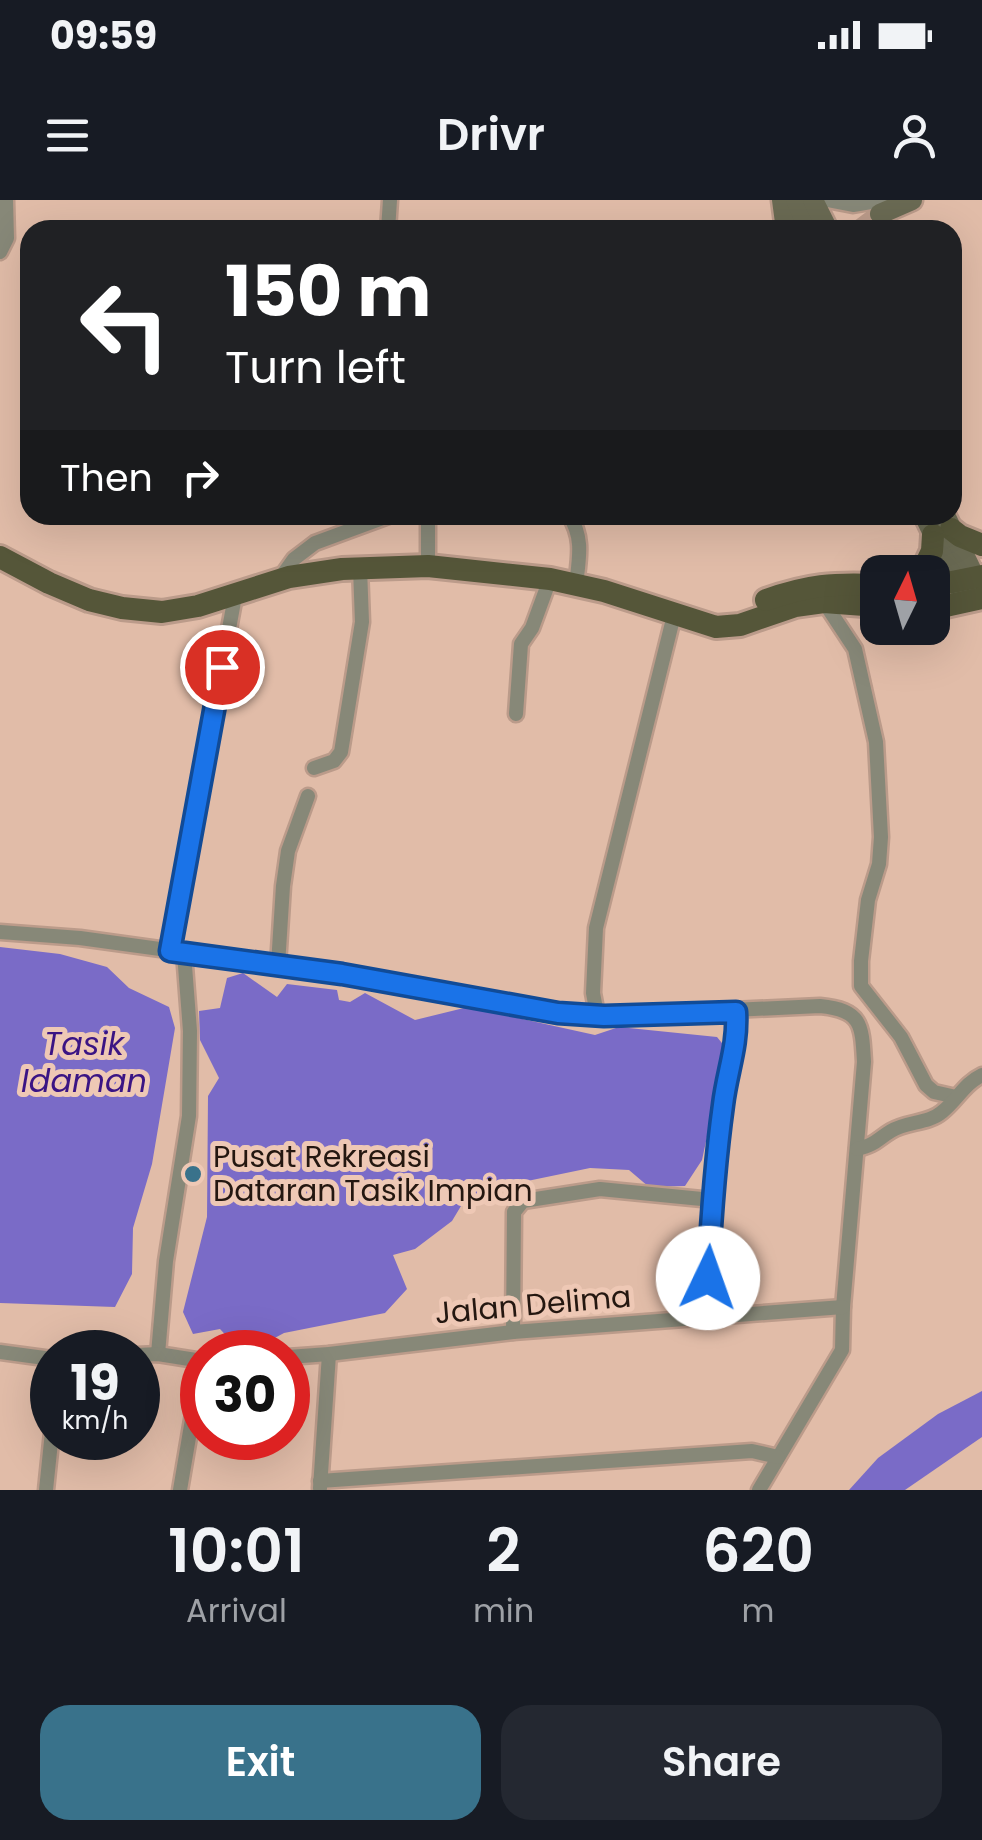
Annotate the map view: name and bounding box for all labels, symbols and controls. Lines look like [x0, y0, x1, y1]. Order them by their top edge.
text: 09:59 [50, 9, 157, 62]
text: Drivr [437, 103, 545, 166]
icon: menu [40, 108, 95, 163]
icon: person [887, 108, 942, 163]
text: 150 m [225, 242, 431, 341]
icon: left [60, 260, 190, 390]
text: Turn left [225, 336, 406, 399]
icon: right [173, 450, 228, 505]
text: Then [60, 451, 153, 504]
north arrow [860, 555, 950, 645]
map controls [860, 555, 950, 645]
pin [180, 625, 265, 710]
icon: arrive [195, 640, 250, 695]
water label: Tasik Idaman [21, 1021, 147, 1103]
place label: Pusat Rekreasi Dataran Tasik Impian [213, 1135, 533, 1212]
marker: Pusat Rekreasi Dataran Tasik Impian [182, 1163, 204, 1185]
position arrow [656, 1226, 760, 1330]
street label: Jalan Delima [433, 1275, 633, 1334]
speed limit sign: 30 [180, 1330, 310, 1460]
text: 19 [70, 1347, 120, 1418]
text: km/h [62, 1403, 128, 1438]
text: 10:01 [168, 1509, 305, 1593]
text: 2 [486, 1509, 521, 1593]
text: 620 [702, 1509, 814, 1593]
text: Arrival [186, 1588, 287, 1633]
text: min [473, 1588, 534, 1633]
text: m [742, 1588, 775, 1633]
button: Exit [40, 1705, 481, 1820]
button: Share [501, 1705, 942, 1820]

